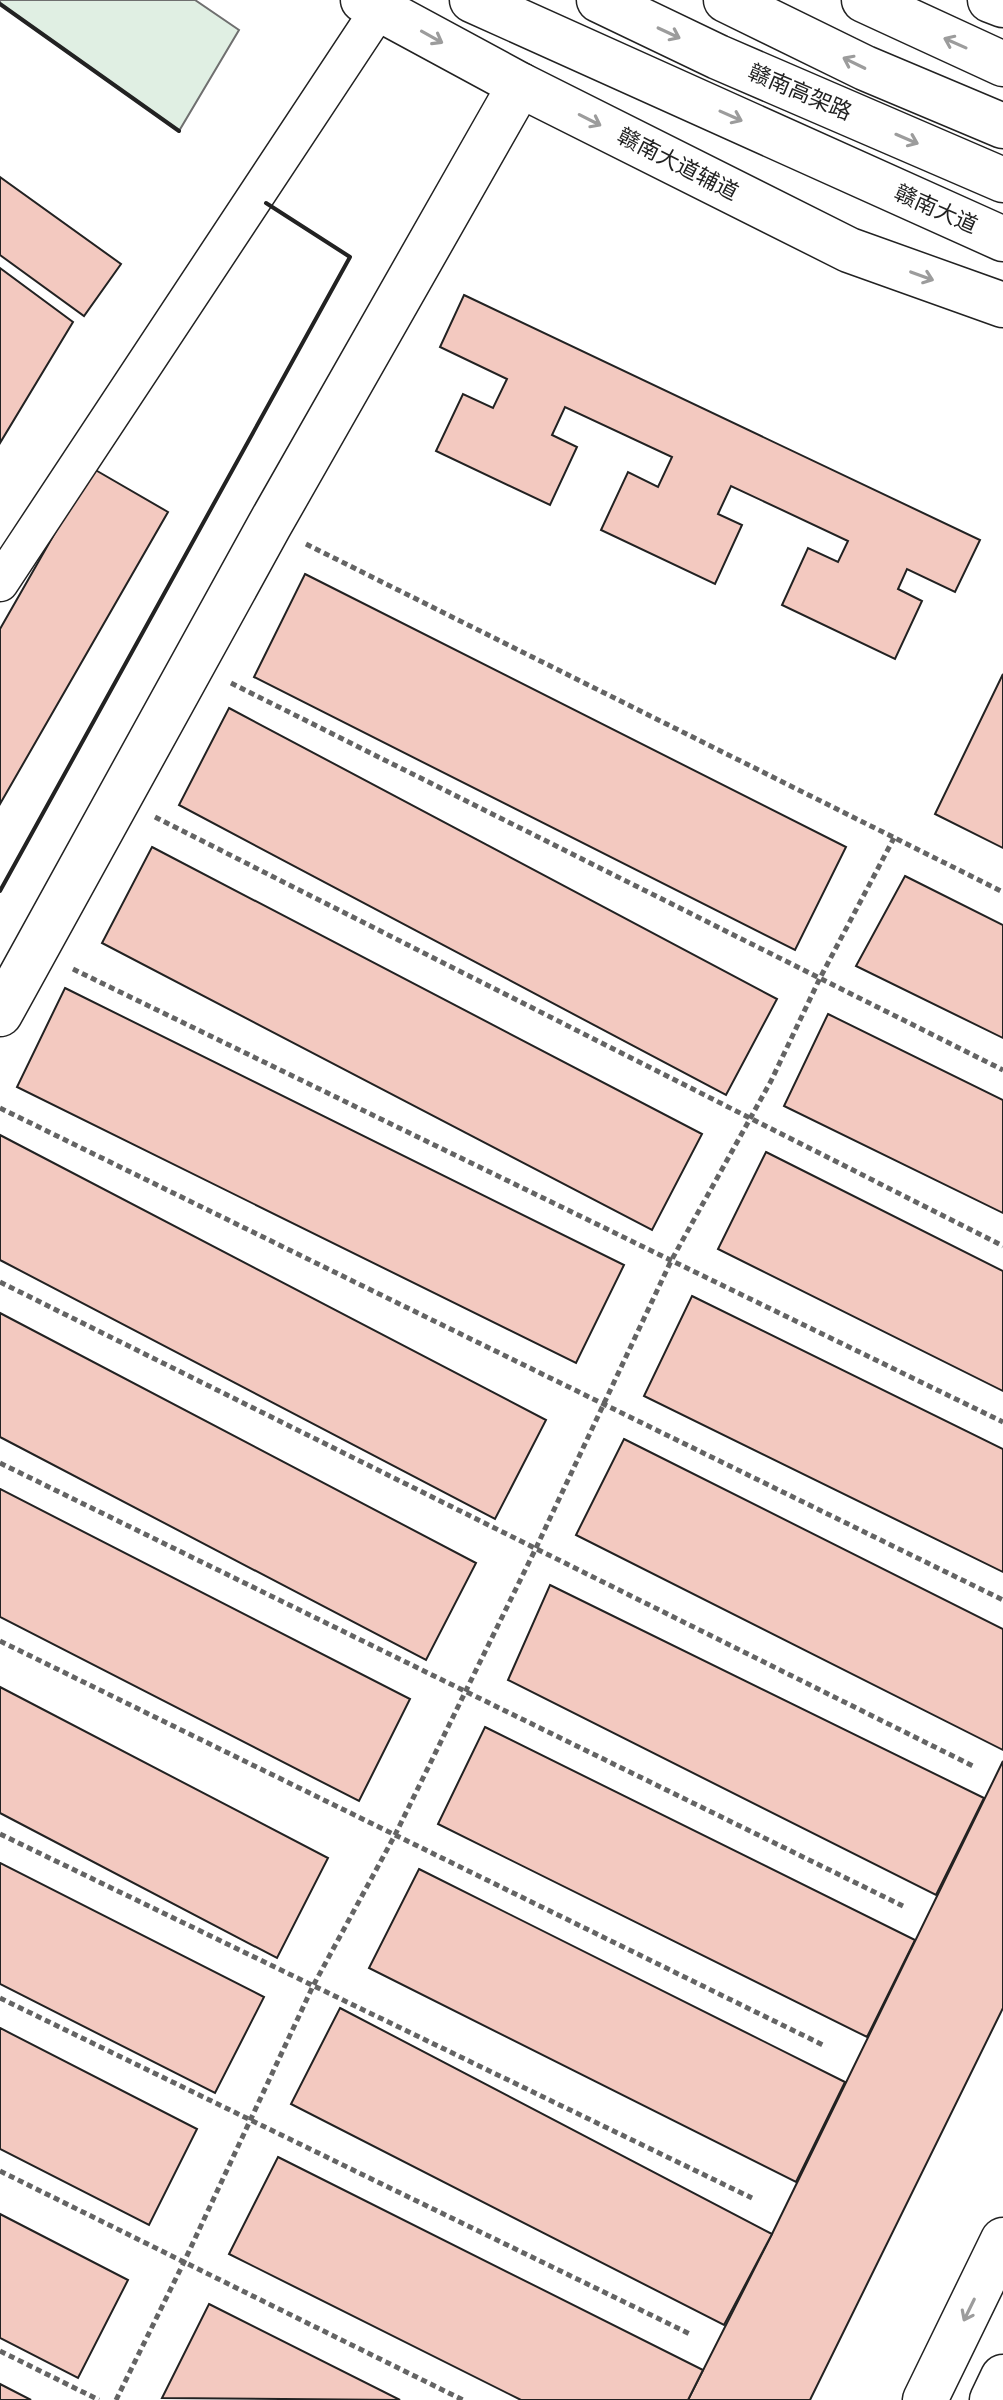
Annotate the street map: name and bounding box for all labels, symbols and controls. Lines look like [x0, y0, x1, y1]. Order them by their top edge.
one-way arrow [657, 26, 681, 41]
one-way arrow [420, 29, 443, 45]
one-way arrow [944, 35, 968, 50]
one-way arrow [842, 55, 866, 70]
street label: 赣南高架路 [744, 57, 856, 127]
one-way arrow [719, 109, 743, 124]
one-way arrow [577, 113, 601, 128]
street label: 赣南大道辅道 [613, 121, 743, 207]
one-way arrow [894, 132, 919, 147]
street label: 赣南大道 [890, 178, 982, 240]
one-way arrow [909, 270, 934, 285]
one-way arrow [961, 2297, 976, 2321]

